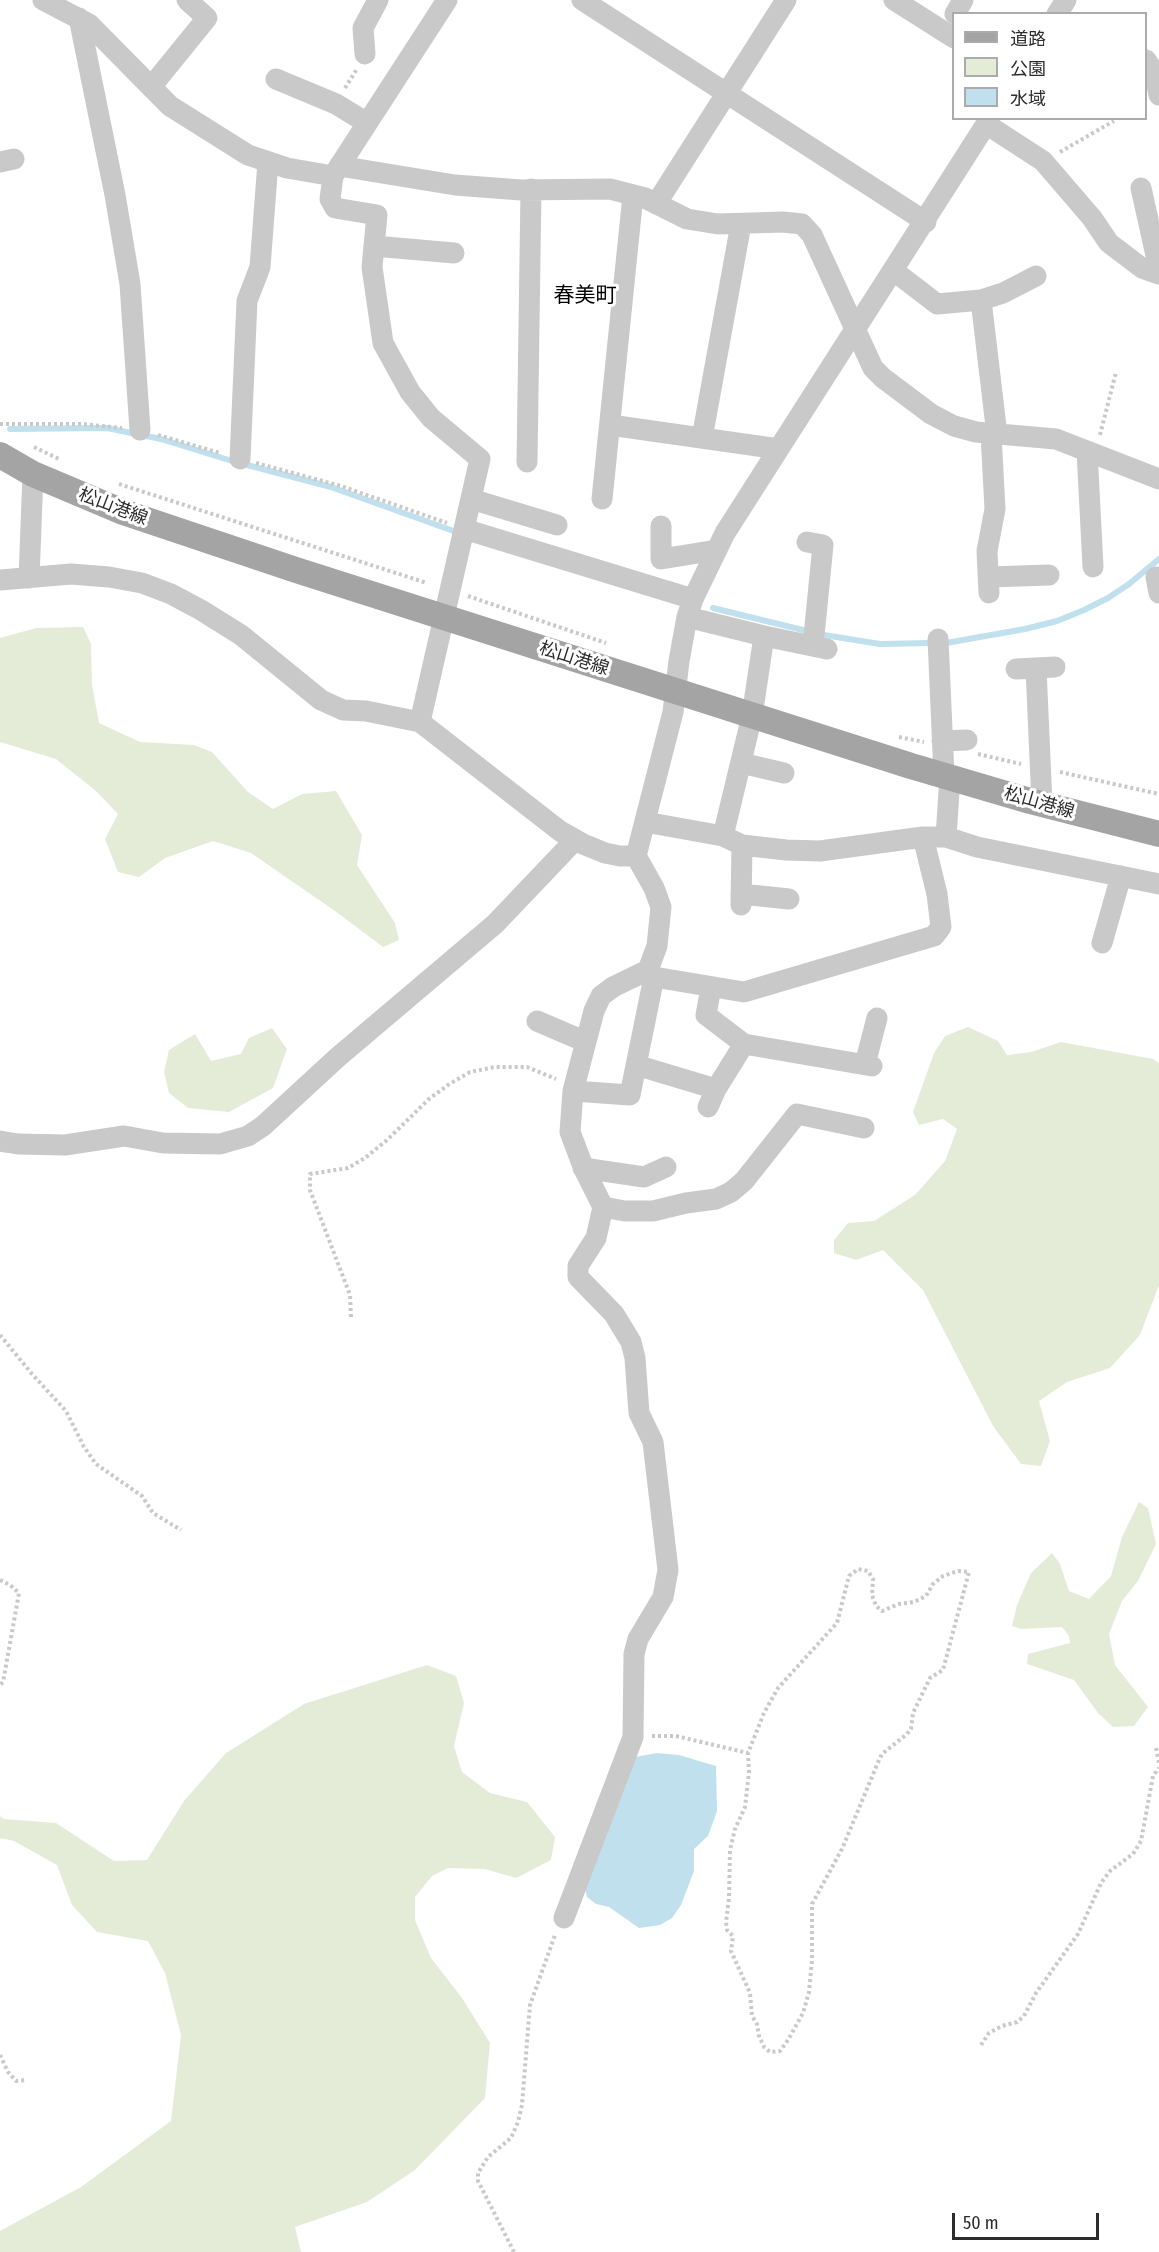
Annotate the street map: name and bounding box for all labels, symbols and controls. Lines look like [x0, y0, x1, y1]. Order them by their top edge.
legend [952, 12, 1147, 120]
text: 道路 [1010, 28, 1046, 50]
text: 公園 [1010, 58, 1046, 80]
text: 水域 [1010, 88, 1046, 110]
district label: 春美町 [554, 283, 616, 309]
street label: 松山港線 [76, 484, 150, 530]
street label: 松山港線 [536, 638, 612, 680]
street label: 松山港線 [1001, 783, 1077, 823]
scale bar [955, 2201, 1102, 2239]
text: 50 m [963, 2212, 999, 2234]

